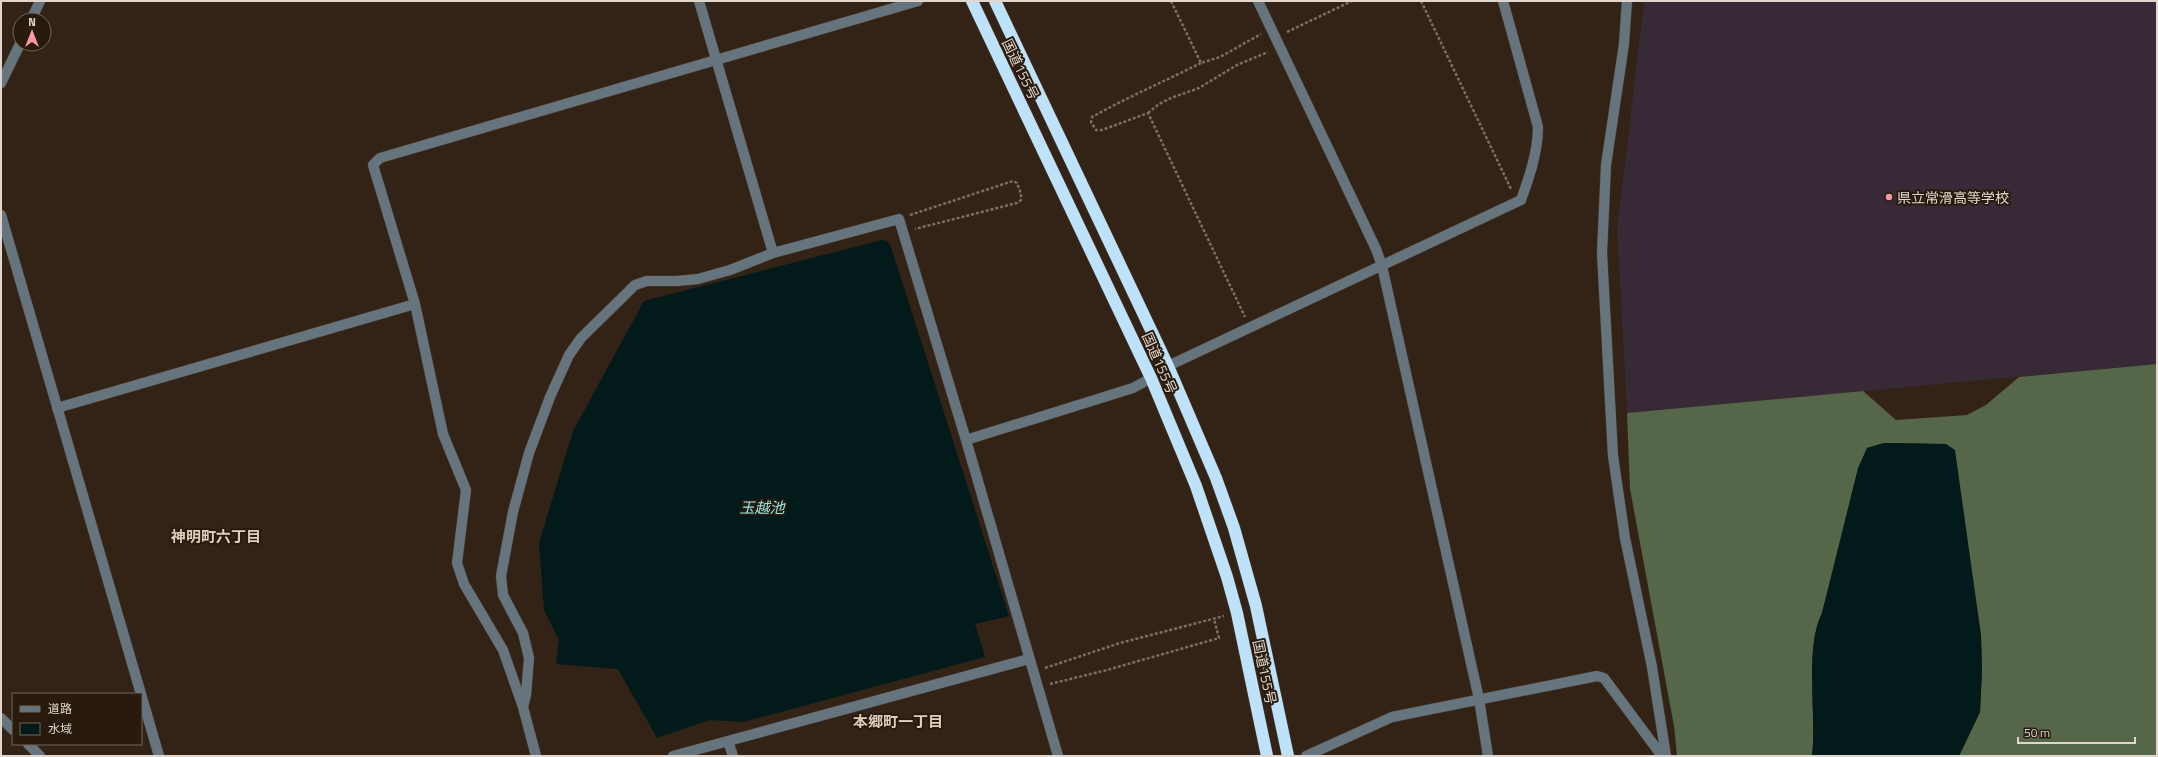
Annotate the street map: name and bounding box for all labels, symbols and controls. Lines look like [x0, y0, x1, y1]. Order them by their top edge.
north arrow [12, 12, 52, 52]
text: N [28, 14, 36, 30]
street label: 国道155号 [997, 35, 1045, 103]
place label: 県立常滑高等学校 [1897, 187, 2009, 208]
marker: 県立常滑高等学校 [1884, 192, 1894, 202]
street label: 国道155号 [1137, 329, 1183, 397]
water label: 玉越池 [739, 496, 786, 519]
district label: 神明町六丁目 [170, 525, 261, 548]
street label: 国道155号 [1248, 638, 1282, 706]
legend [12, 693, 142, 745]
text: 道路 [48, 699, 72, 718]
district label: 本郷町一丁目 [853, 710, 943, 733]
text: 水域 [48, 719, 72, 738]
scale bar [2018, 719, 2135, 745]
text: 50 m [2024, 723, 2050, 742]

